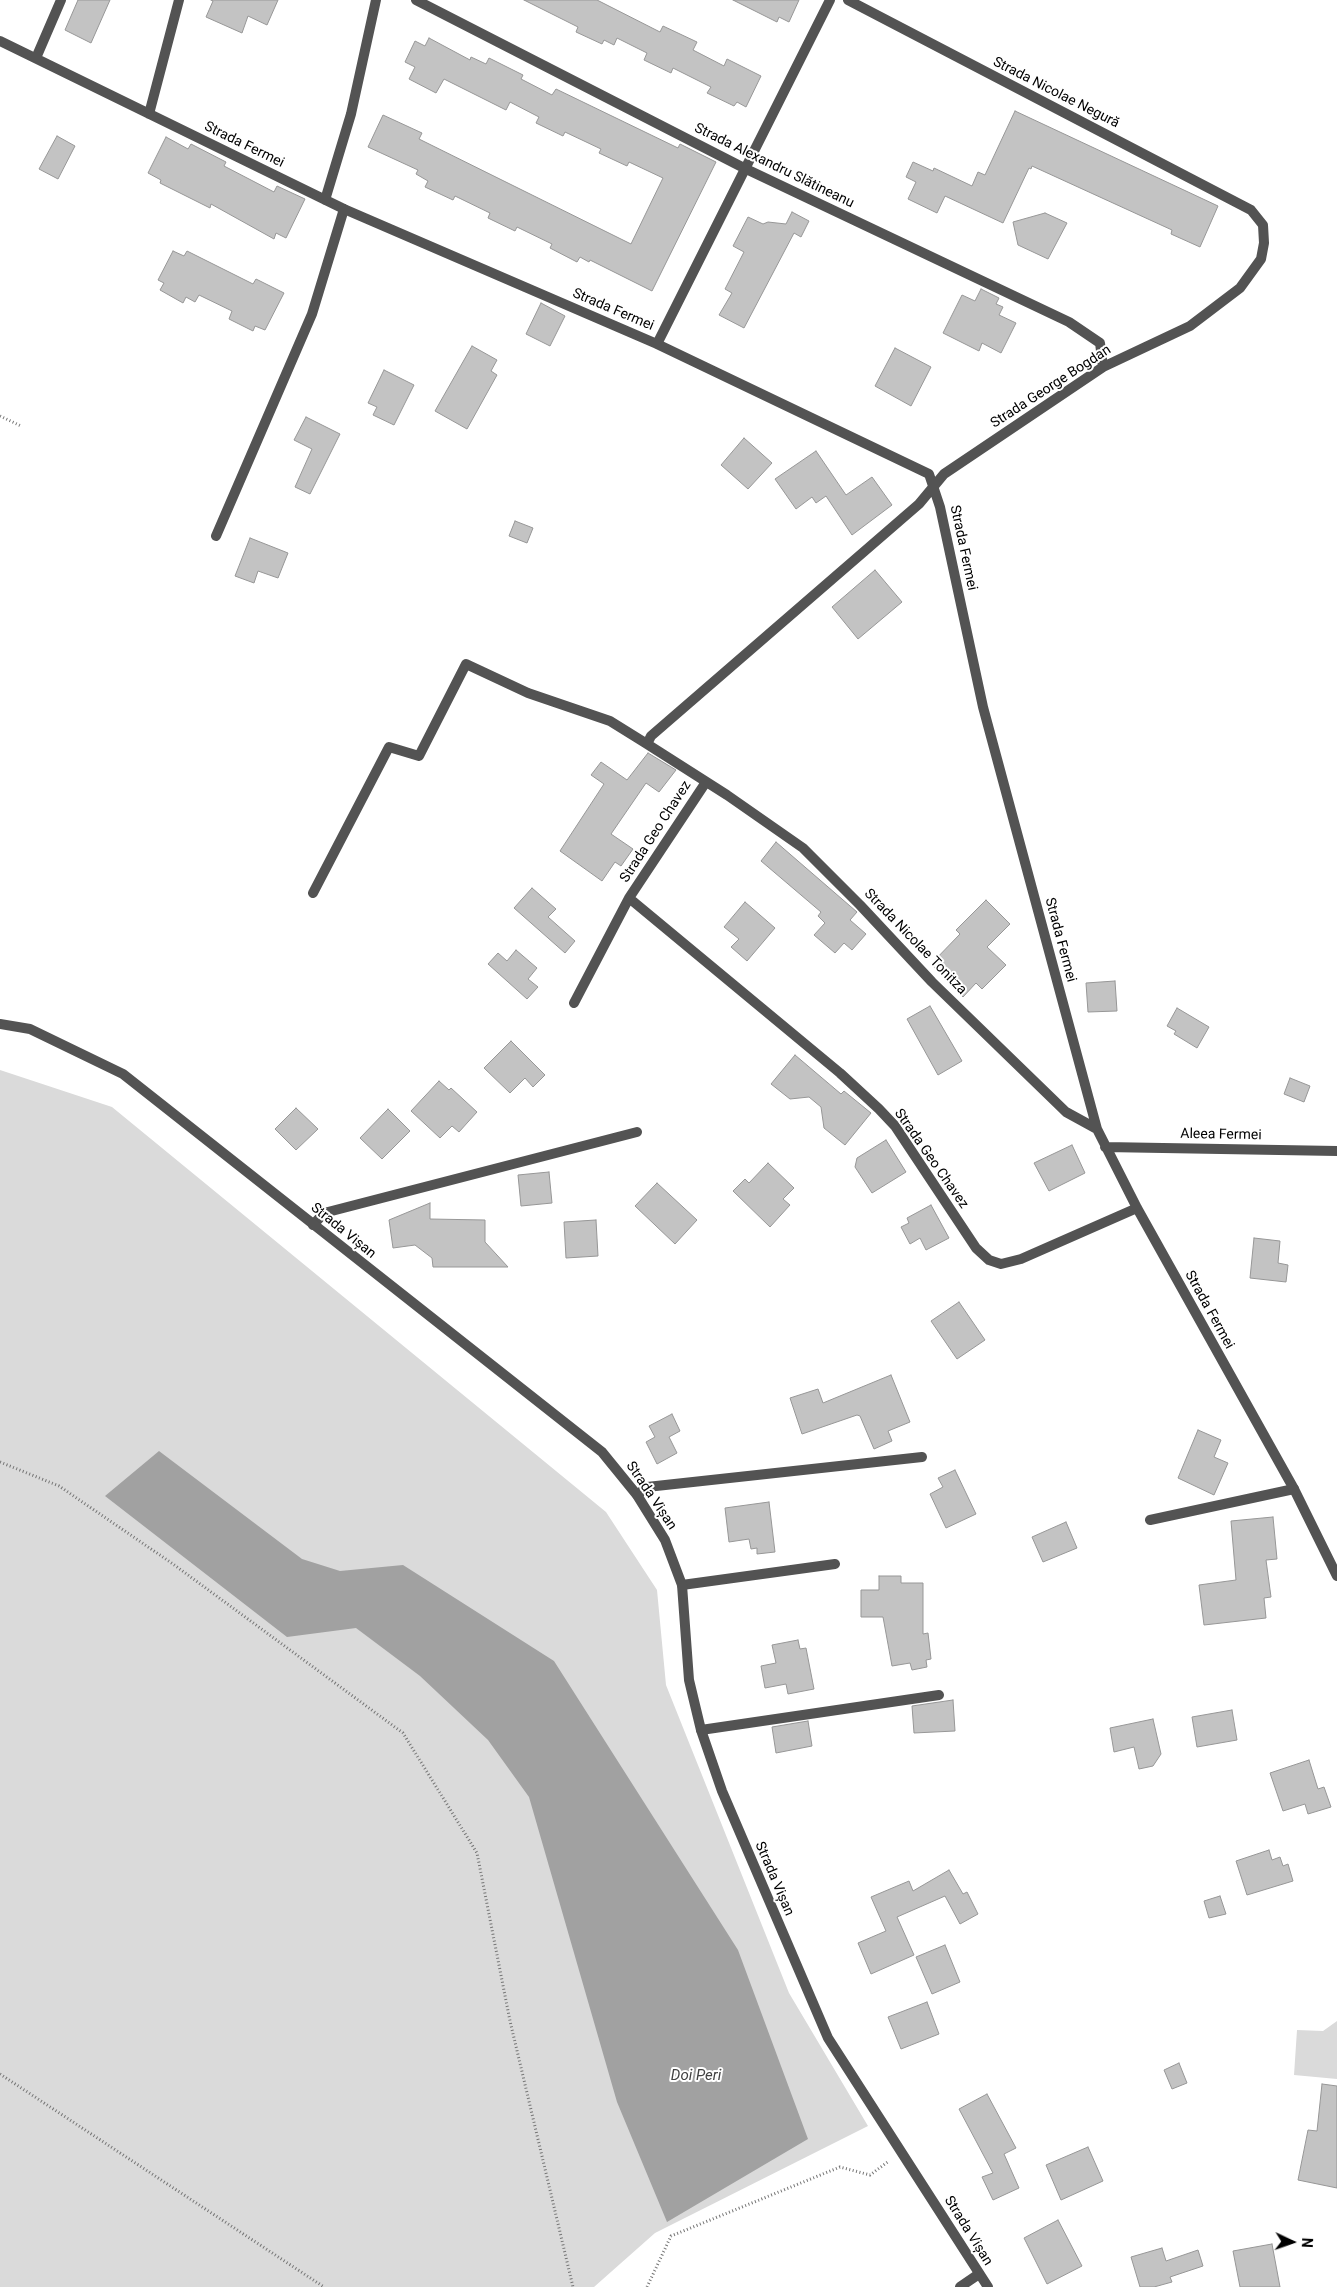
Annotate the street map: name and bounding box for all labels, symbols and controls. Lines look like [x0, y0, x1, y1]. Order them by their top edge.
street label: Strada Nicolae Negură [990, 54, 1122, 132]
street label: Strada Fermei [201, 118, 287, 172]
street label: Strada Alexandru Slătineanu [691, 120, 857, 212]
street label: Strada Fermei [570, 285, 656, 335]
street label: Strada George Bogdan [988, 342, 1114, 432]
street label: Strada Fermei [946, 504, 980, 592]
street label: Strada Geo Chavez [617, 778, 695, 886]
street label: Strada Nicolae Tonitza [860, 886, 970, 998]
street label: Strada Fermei [1041, 896, 1079, 984]
street label: Strada Geo Chavez [890, 1106, 972, 1212]
street label: Aleea Fermei [1180, 1126, 1262, 1144]
street label: Strada Vișan [307, 1200, 379, 1262]
street label: Strada Fermei [1181, 1268, 1237, 1352]
street label: Strada Vișan [622, 1459, 680, 1533]
street label: Strada Vișan [751, 1839, 797, 1919]
water label: Doi Peri [671, 2067, 721, 2085]
street label: Strada Vișan [940, 2193, 996, 2269]
north arrow [1267, 2217, 1317, 2267]
text: N [1299, 2237, 1315, 2248]

